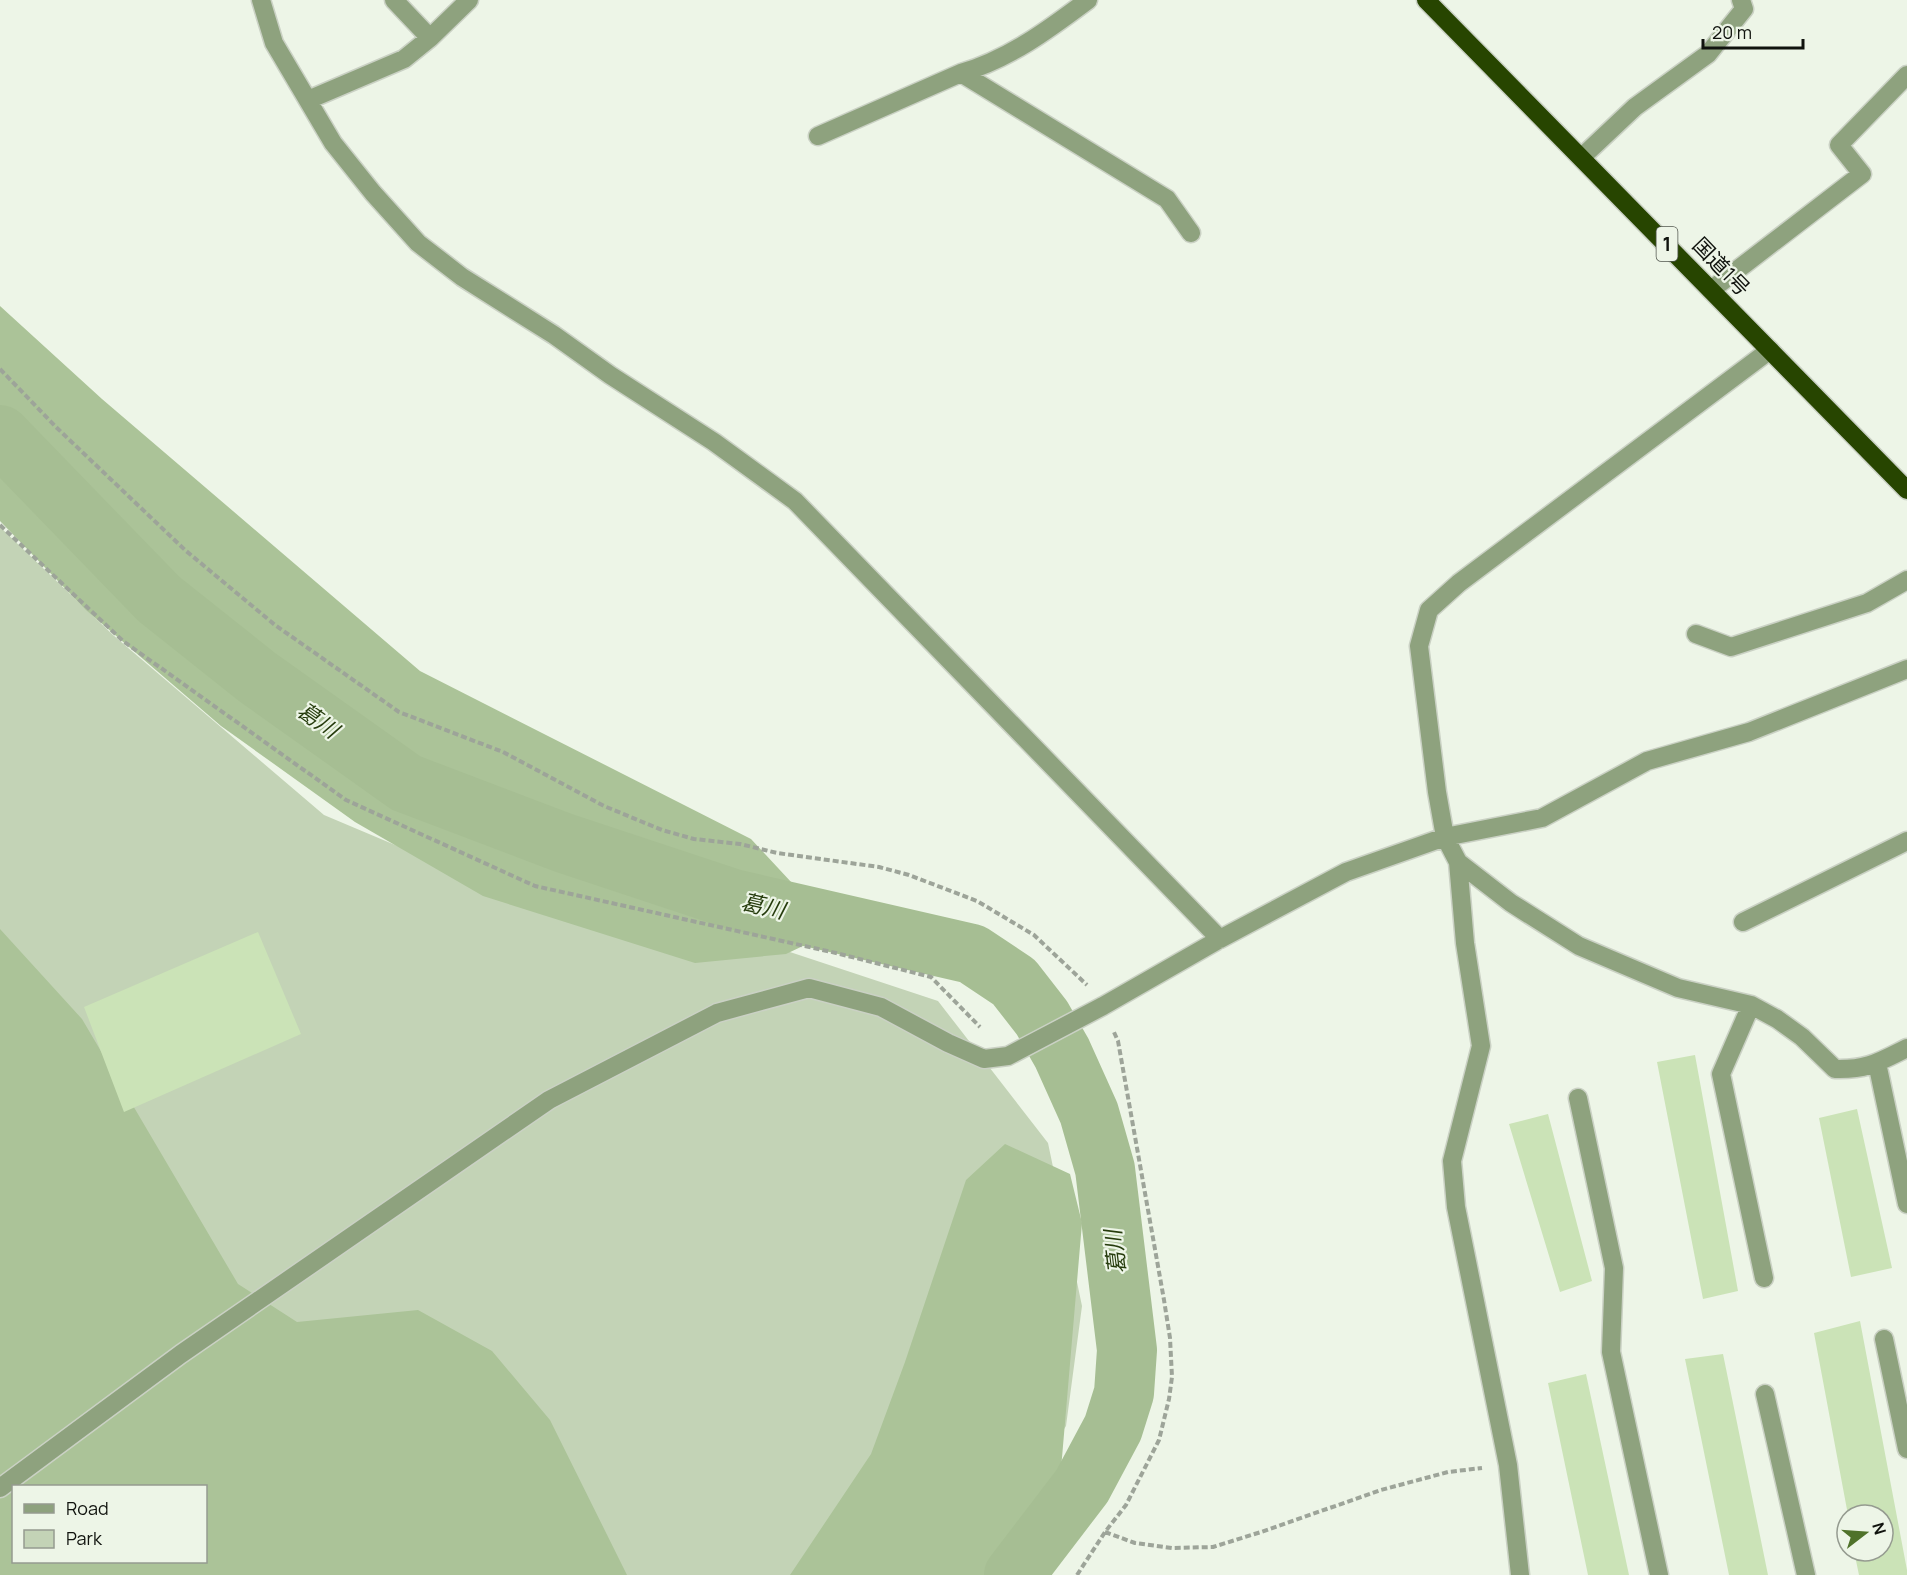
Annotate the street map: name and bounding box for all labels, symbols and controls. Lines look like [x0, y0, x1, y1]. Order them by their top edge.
scale bar [1703, 12, 1804, 50]
text: 20 m [1712, 20, 1752, 44]
road number: 1 [1656, 227, 1678, 261]
street label: 国道1号 [1687, 231, 1757, 302]
water label: 葛川 [291, 695, 346, 746]
water label: 葛川 [738, 886, 790, 926]
water label: 葛川 [1097, 1226, 1133, 1276]
legend [12, 1485, 207, 1563]
text: Road [66, 1496, 109, 1520]
north arrow [1835, 1503, 1895, 1563]
text: N [1867, 1520, 1892, 1537]
text: Park [66, 1526, 103, 1550]

